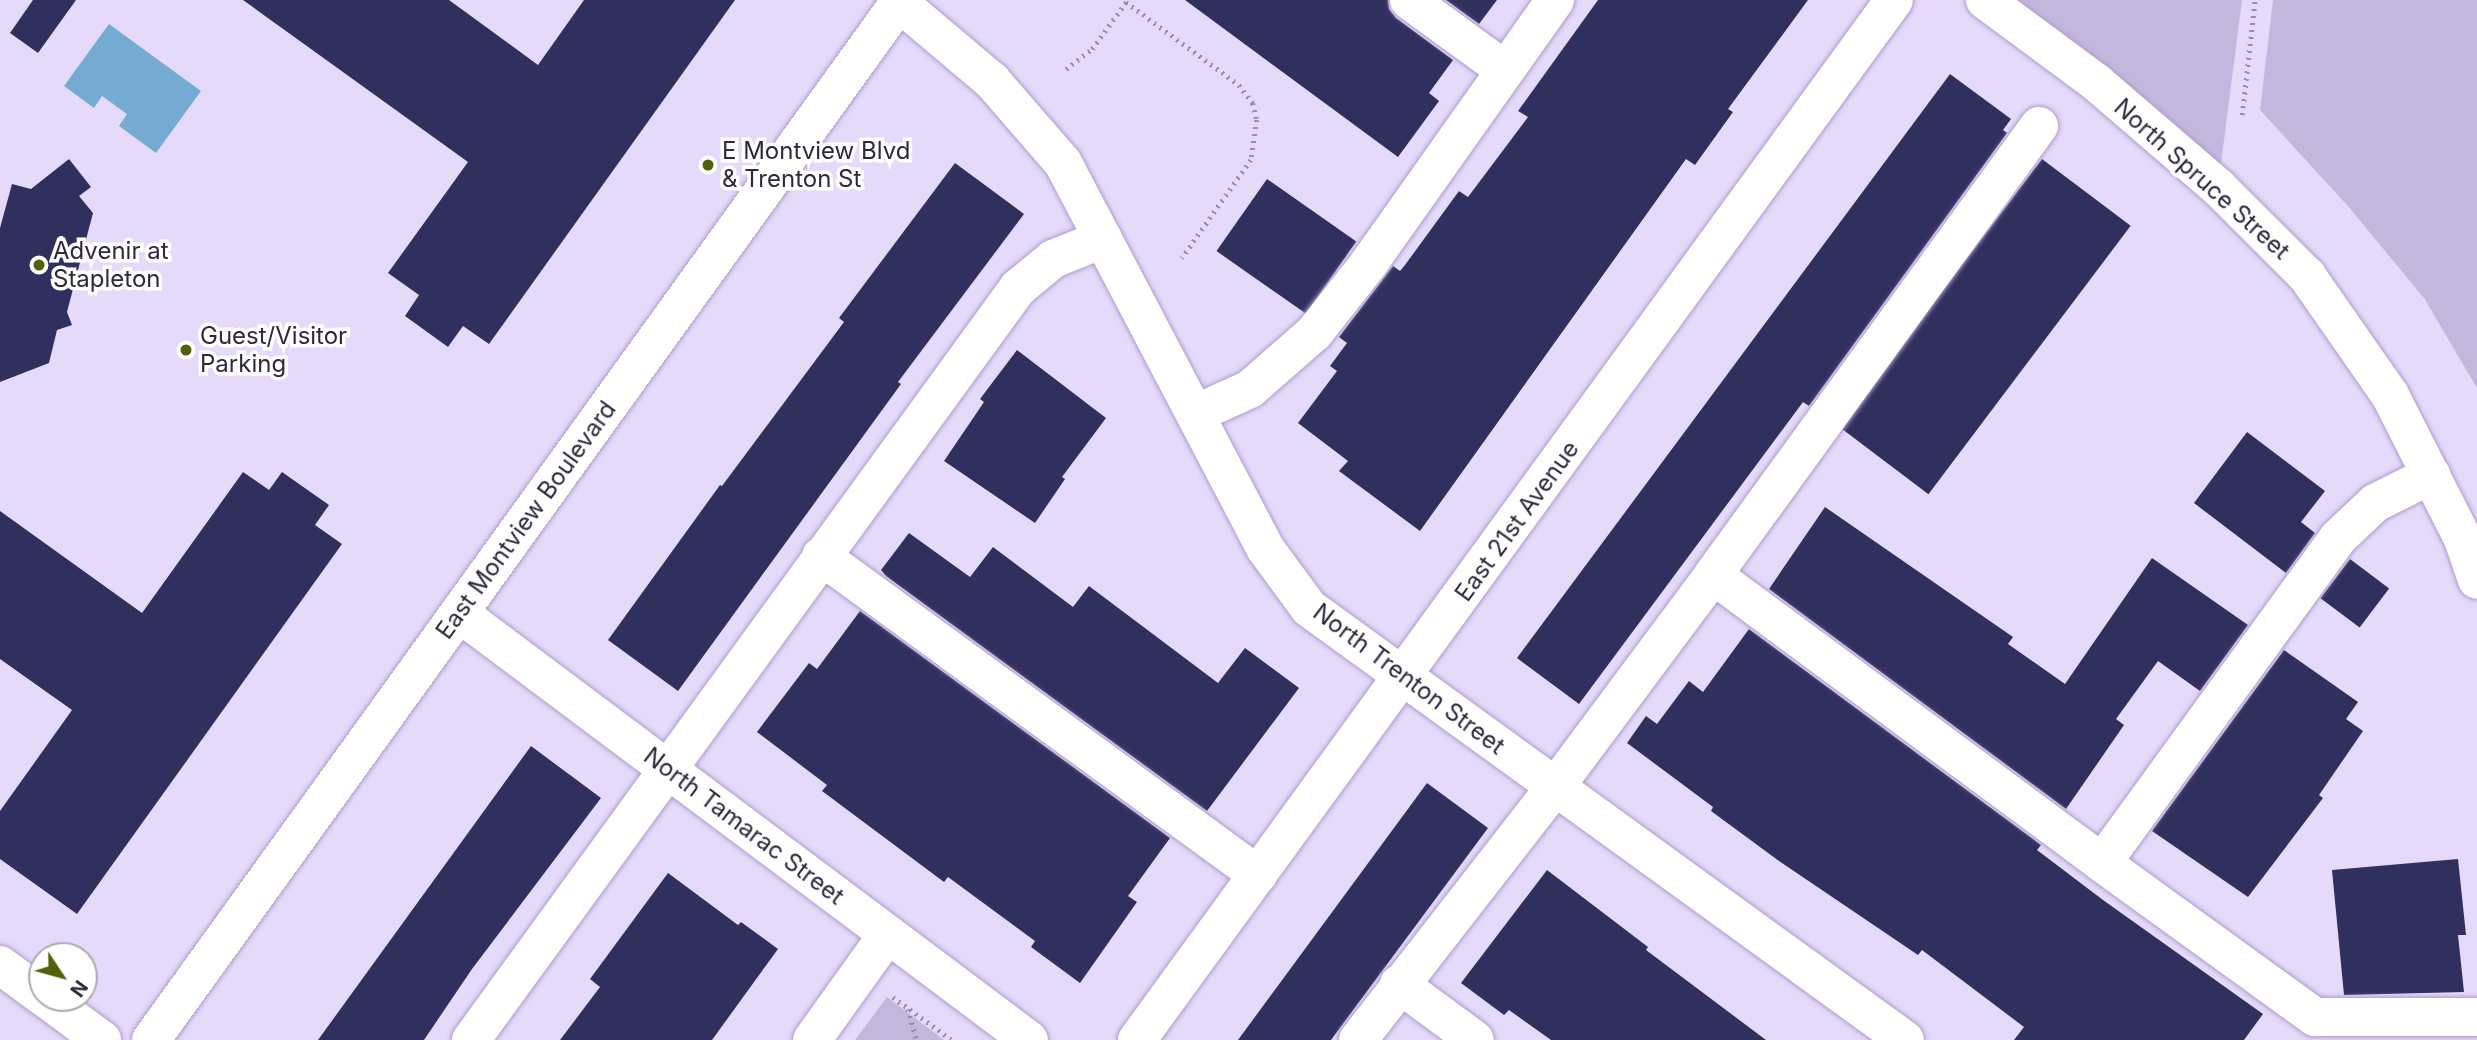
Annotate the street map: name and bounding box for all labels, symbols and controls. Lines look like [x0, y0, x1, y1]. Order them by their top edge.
street label: North Spruce Street [2108, 93, 2296, 265]
place label: E Montview Blvd & Trenton St [722, 137, 910, 193]
marker: E Montview Blvd & Trenton St [700, 157, 716, 173]
place label: Advenir at Stapleton [53, 237, 168, 293]
marker: Advenir at Stapleton [31, 257, 47, 273]
place label: Guest/Visitor Parking [200, 322, 347, 378]
marker: Guest/Visitor Parking [178, 342, 194, 358]
street label: East Montview Boulevard [430, 396, 622, 644]
street label: East 21st Avenue [1449, 435, 1585, 607]
street label: North Trenton Street [1308, 598, 1510, 760]
street label: North Tamarac Street [638, 741, 850, 911]
north arrow [28, 942, 98, 1012]
text: N [65, 976, 92, 1001]

